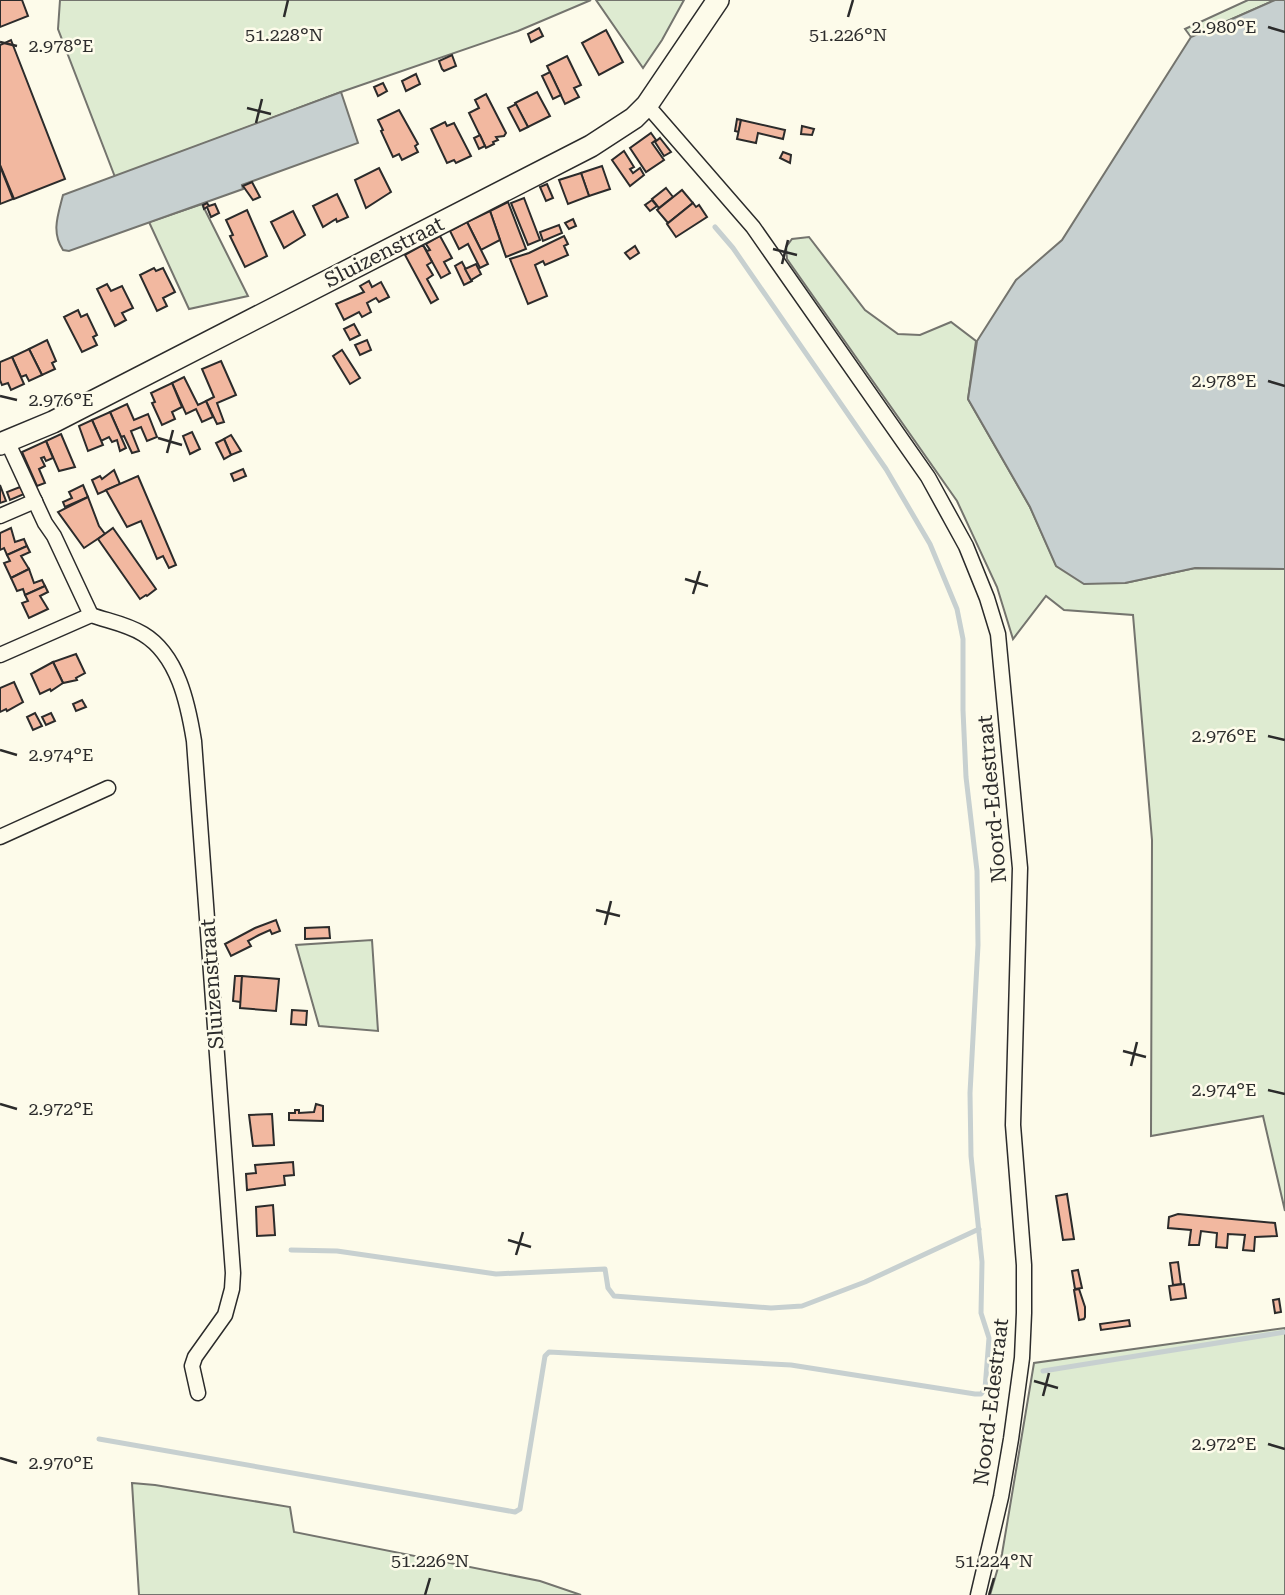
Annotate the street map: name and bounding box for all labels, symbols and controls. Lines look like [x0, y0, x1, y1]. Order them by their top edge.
text: 2.980°E [1191, 16, 1257, 37]
text: 51.228°N [245, 24, 323, 45]
text: 51.226°N [809, 24, 887, 45]
text: 2.978°E [28, 35, 94, 56]
street label: Sluizenstraat [320, 212, 448, 292]
text: 2.978°E [1191, 370, 1257, 391]
text: 2.976°E [28, 389, 94, 410]
street label: Noord-Edestraat [973, 714, 1011, 884]
text: 2.976°E [1191, 725, 1257, 746]
text: 2.974°E [28, 744, 94, 765]
street label: Sluizenstraat [195, 918, 229, 1050]
text: 2.974°E [1191, 1079, 1257, 1100]
text: 2.972°E [28, 1098, 94, 1119]
street label: Noord-Edestraat [969, 1317, 1013, 1487]
text: 2.972°E [1191, 1433, 1257, 1454]
text: 2.970°E [28, 1452, 94, 1473]
text: 51.226°N [391, 1550, 469, 1571]
text: 51.224°N [955, 1550, 1033, 1571]

